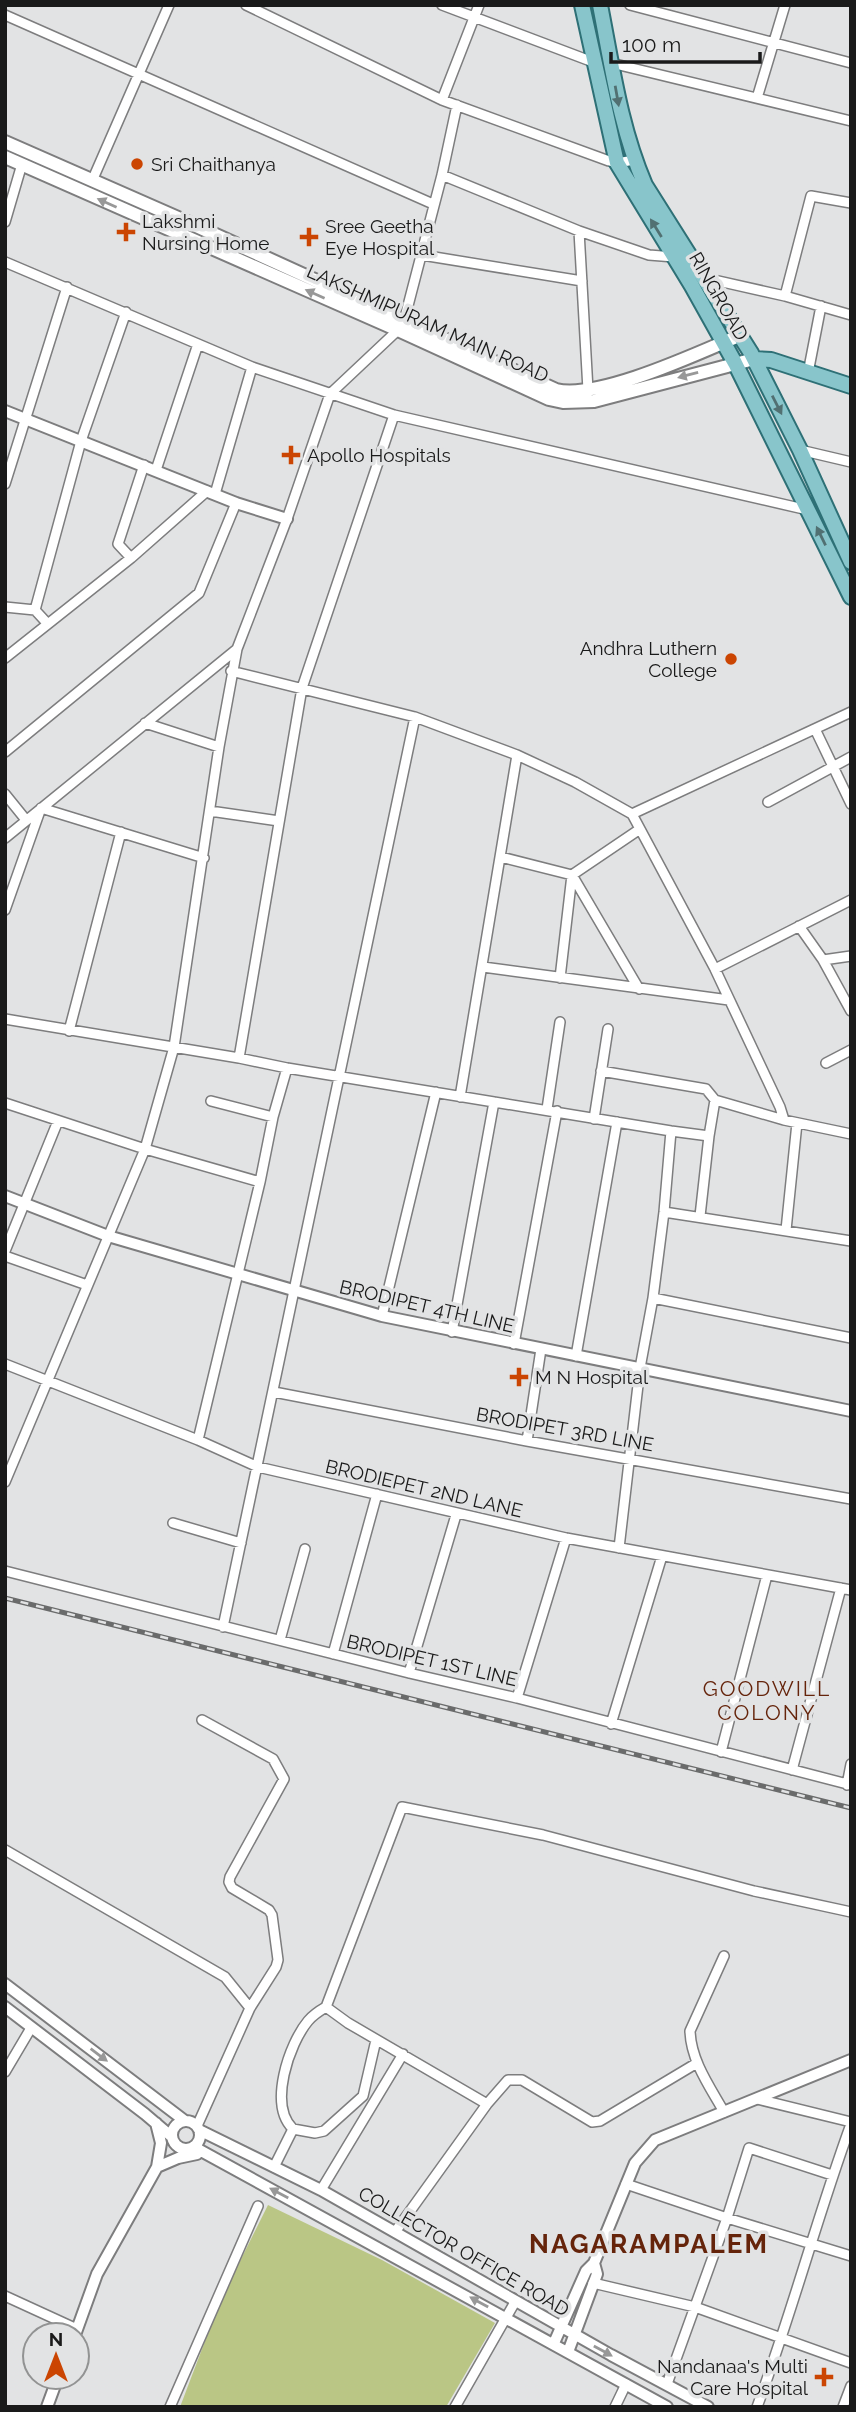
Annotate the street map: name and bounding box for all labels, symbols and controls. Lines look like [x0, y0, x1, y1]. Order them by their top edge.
scale bar [611, 21, 760, 65]
text: 100 m [622, 32, 681, 57]
one-way arrow [612, 85, 623, 107]
place label: Sri Chaithanya [151, 153, 276, 175]
marker: Sri Chaithanya [129, 156, 145, 172]
one-way arrow [97, 197, 117, 209]
place label: Lakshmi Nursing Home [142, 210, 269, 254]
place label: Sree Geetha Eye Hospital [325, 215, 435, 259]
one-way arrow [649, 218, 662, 237]
marker: Lakshmi Nursing Home [116, 222, 136, 242]
marker: Sree Geetha Eye Hospital [299, 227, 319, 247]
street label: RINGROAD [685, 248, 753, 344]
street label: LAKSHMIPURAM MAIN ROAD [304, 260, 552, 386]
one-way arrow [305, 288, 325, 300]
one-way arrow [677, 371, 698, 381]
one-way arrow [772, 395, 783, 415]
place label: Apollo Hospitals [307, 444, 451, 466]
marker: Apollo Hospitals [281, 445, 301, 465]
one-way arrow [815, 526, 826, 546]
place label: Andhra Luthern College [580, 637, 717, 681]
marker: Andhra Luthern College [723, 651, 739, 667]
street label: BRODIPET 4TH LINE [337, 1275, 517, 1337]
place label: M N Hospital [535, 1366, 649, 1388]
marker: M N Hospital [509, 1367, 529, 1387]
street label: BRODIPET 3RD LINE [475, 1403, 655, 1455]
street label: BRODIEPET 2ND LANE [323, 1455, 525, 1521]
street label: BRODIPET 1ST LINE [345, 1630, 519, 1690]
district label: GOODWILL COLONY [703, 1676, 831, 1725]
one-way arrow [89, 2048, 107, 2063]
street label: COLLECTOR OFFICE ROAD [355, 2182, 573, 2320]
one-way arrow [269, 2187, 289, 2199]
district label: NAGARAMPALEM [529, 2229, 769, 2259]
one-way arrow [469, 2296, 489, 2308]
north arrow [21, 2321, 91, 2391]
text: N [49, 2328, 63, 2350]
one-way arrow [593, 2345, 613, 2357]
place label: Nandanaa's Multi Care Hospital [657, 2355, 809, 2399]
marker: Nandanaa's Multi Care Hospital [814, 2367, 834, 2387]

